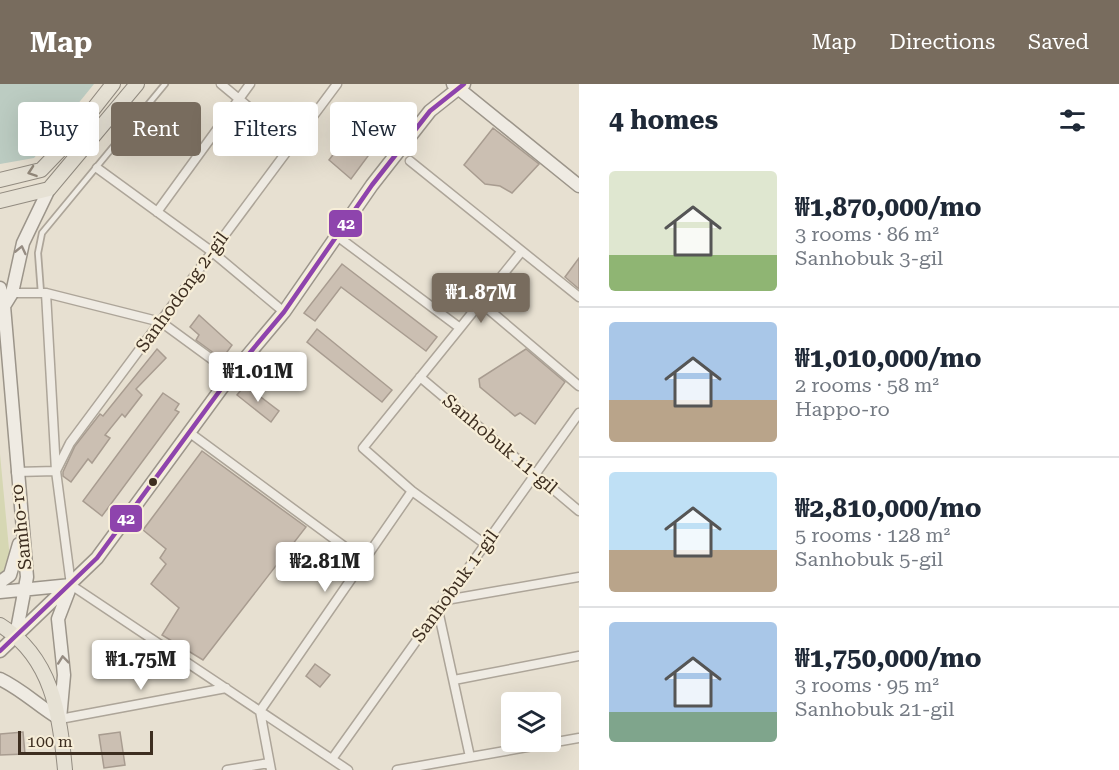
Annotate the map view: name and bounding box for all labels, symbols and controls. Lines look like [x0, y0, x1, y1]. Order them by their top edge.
text: Map [30, 26, 92, 59]
text: Map [812, 30, 856, 54]
text: Directions [889, 30, 995, 54]
text: Saved [1028, 30, 1089, 54]
chip: Buy [18, 102, 99, 156]
chip: Rent [111, 102, 201, 156]
chip: Filters [213, 102, 318, 156]
chip: New [330, 102, 417, 156]
icon: filters [1056, 104, 1089, 137]
text: 4 homes [609, 105, 718, 135]
one-way arrow [27, 165, 38, 178]
text: ₩1,870,000/mo [795, 192, 982, 222]
icon: home [657, 195, 729, 267]
line badge: 42 [328, 209, 363, 238]
text: 42 [337, 214, 355, 233]
text: 3 rooms · 86 m² [795, 222, 939, 246]
street label: Sanhodong 2-gil [131, 227, 233, 356]
one-way arrow [14, 246, 27, 256]
text: Sanhobuk 3-gil [795, 246, 943, 270]
pin: ₩1.87M [432, 273, 530, 324]
text: ₩1.87M [446, 280, 516, 304]
text: ₩1,010,000/mo [795, 343, 982, 373]
icon: home [657, 346, 729, 418]
pin: ₩1.01M [209, 352, 307, 403]
text: ₩1.01M [223, 359, 293, 383]
text: 2 rooms · 58 m² [795, 373, 939, 397]
street label: Sanhobuk 11-gil [439, 389, 562, 498]
text: Happo-ro [795, 397, 890, 421]
unlabelled marker [147, 476, 159, 488]
street label: Samho-ro [6, 483, 35, 571]
text: ₩2,810,000/mo [795, 493, 982, 523]
icon: home [657, 496, 729, 568]
line badge: 42 [109, 504, 143, 533]
text: 42 [117, 509, 135, 528]
text: 5 rooms · 128 m² [795, 523, 950, 547]
street label: Sanhobuk 1-gil [407, 525, 503, 646]
pin: ₩2.81M [276, 542, 374, 593]
text: Sanhobuk 5-gil [795, 547, 943, 571]
text: ₩2.81M [290, 549, 360, 573]
pin: ₩1.75M [92, 640, 190, 691]
text: ₩1,750,000/mo [795, 643, 982, 673]
icon: home [657, 646, 729, 718]
text: ₩1.75M [106, 647, 176, 671]
one-way arrow [57, 656, 70, 665]
text: 3 rooms · 95 m² [795, 673, 939, 697]
map controls [501, 692, 561, 752]
button: layers [501, 692, 561, 752]
text: Sanhobuk 21-gil [795, 697, 954, 721]
scale bar [18, 728, 153, 756]
text: 100 m [27, 732, 73, 751]

